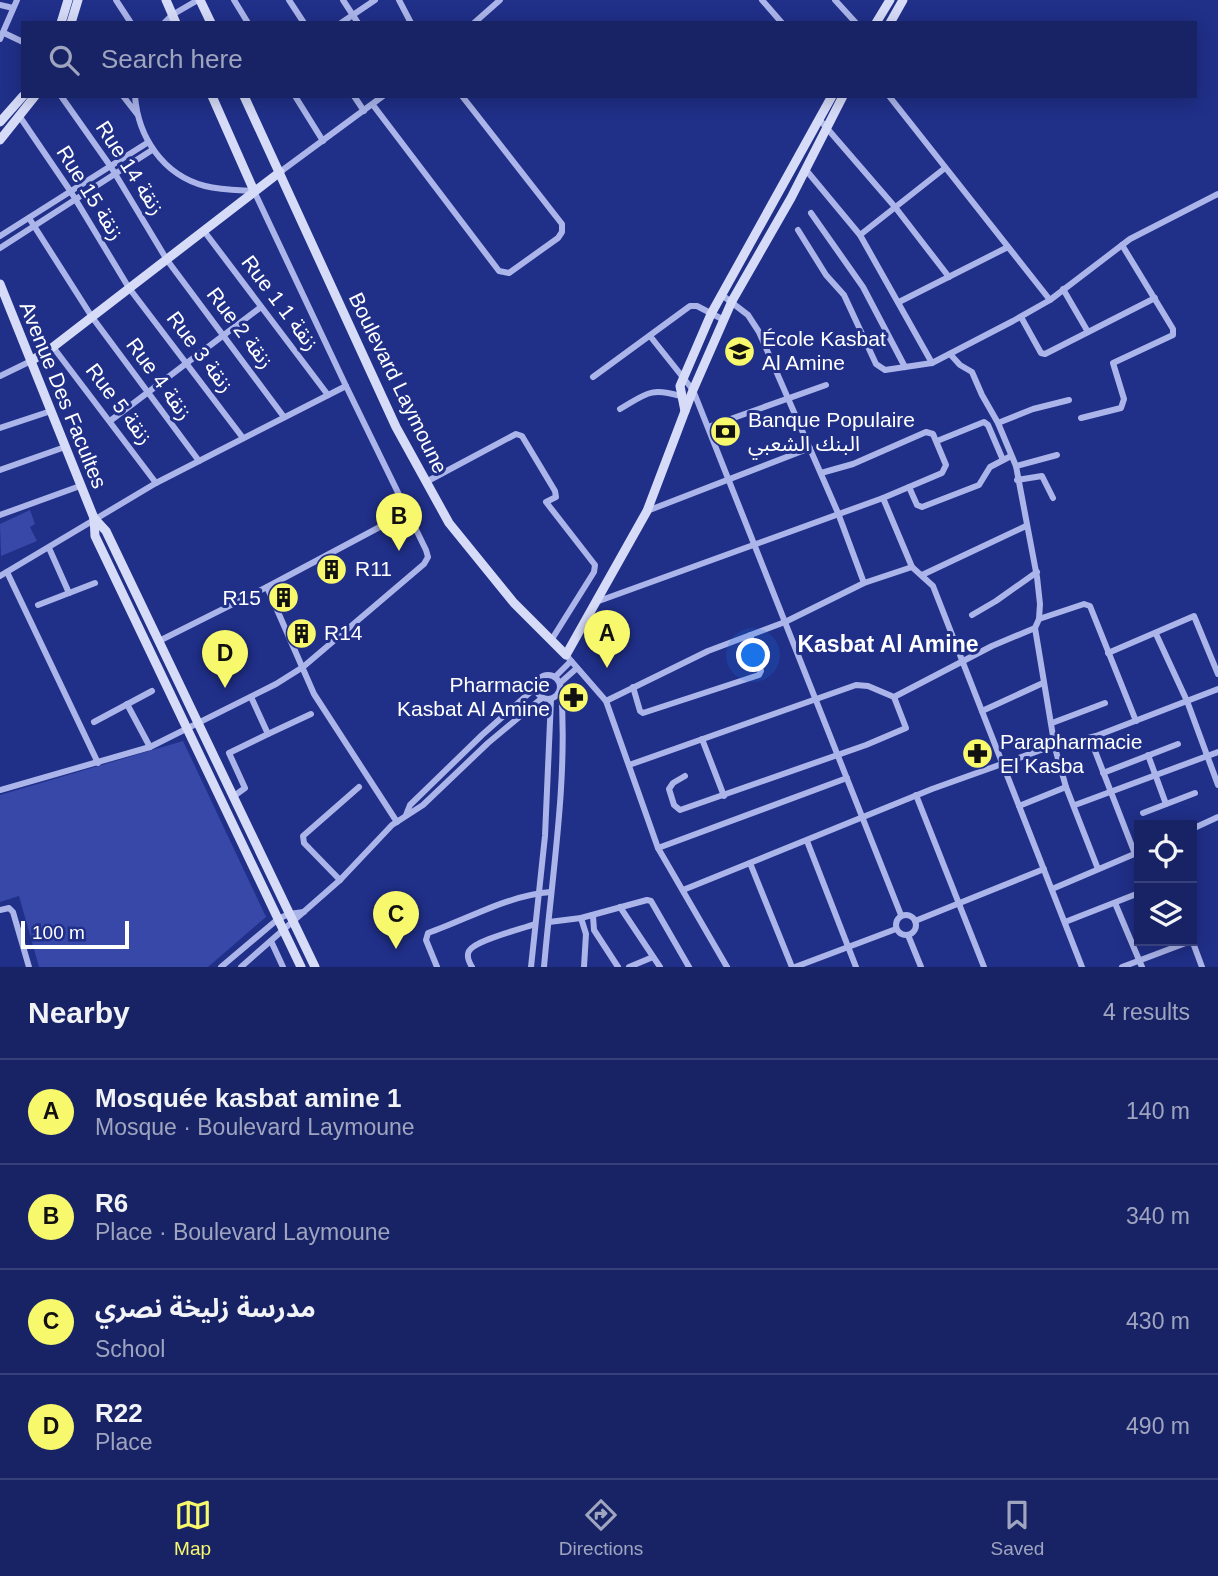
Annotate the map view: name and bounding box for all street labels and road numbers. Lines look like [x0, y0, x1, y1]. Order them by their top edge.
street label: Rue 14 زنقة [91, 117, 169, 219]
street label: Rue 15 زنقة [52, 141, 128, 245]
street label: Rue 1 زنقة 1 [236, 251, 324, 355]
street label: Rue 2 زنقة [202, 283, 278, 373]
street label: Boulevard Laymoune [345, 289, 452, 477]
street label: Avenue Des Facultes [15, 298, 111, 491]
street label: Rue 3 زنقة [162, 307, 238, 397]
street label: Rue 4 زنقة [121, 333, 197, 425]
street label: Rue 5 زنقة [81, 359, 157, 449]

